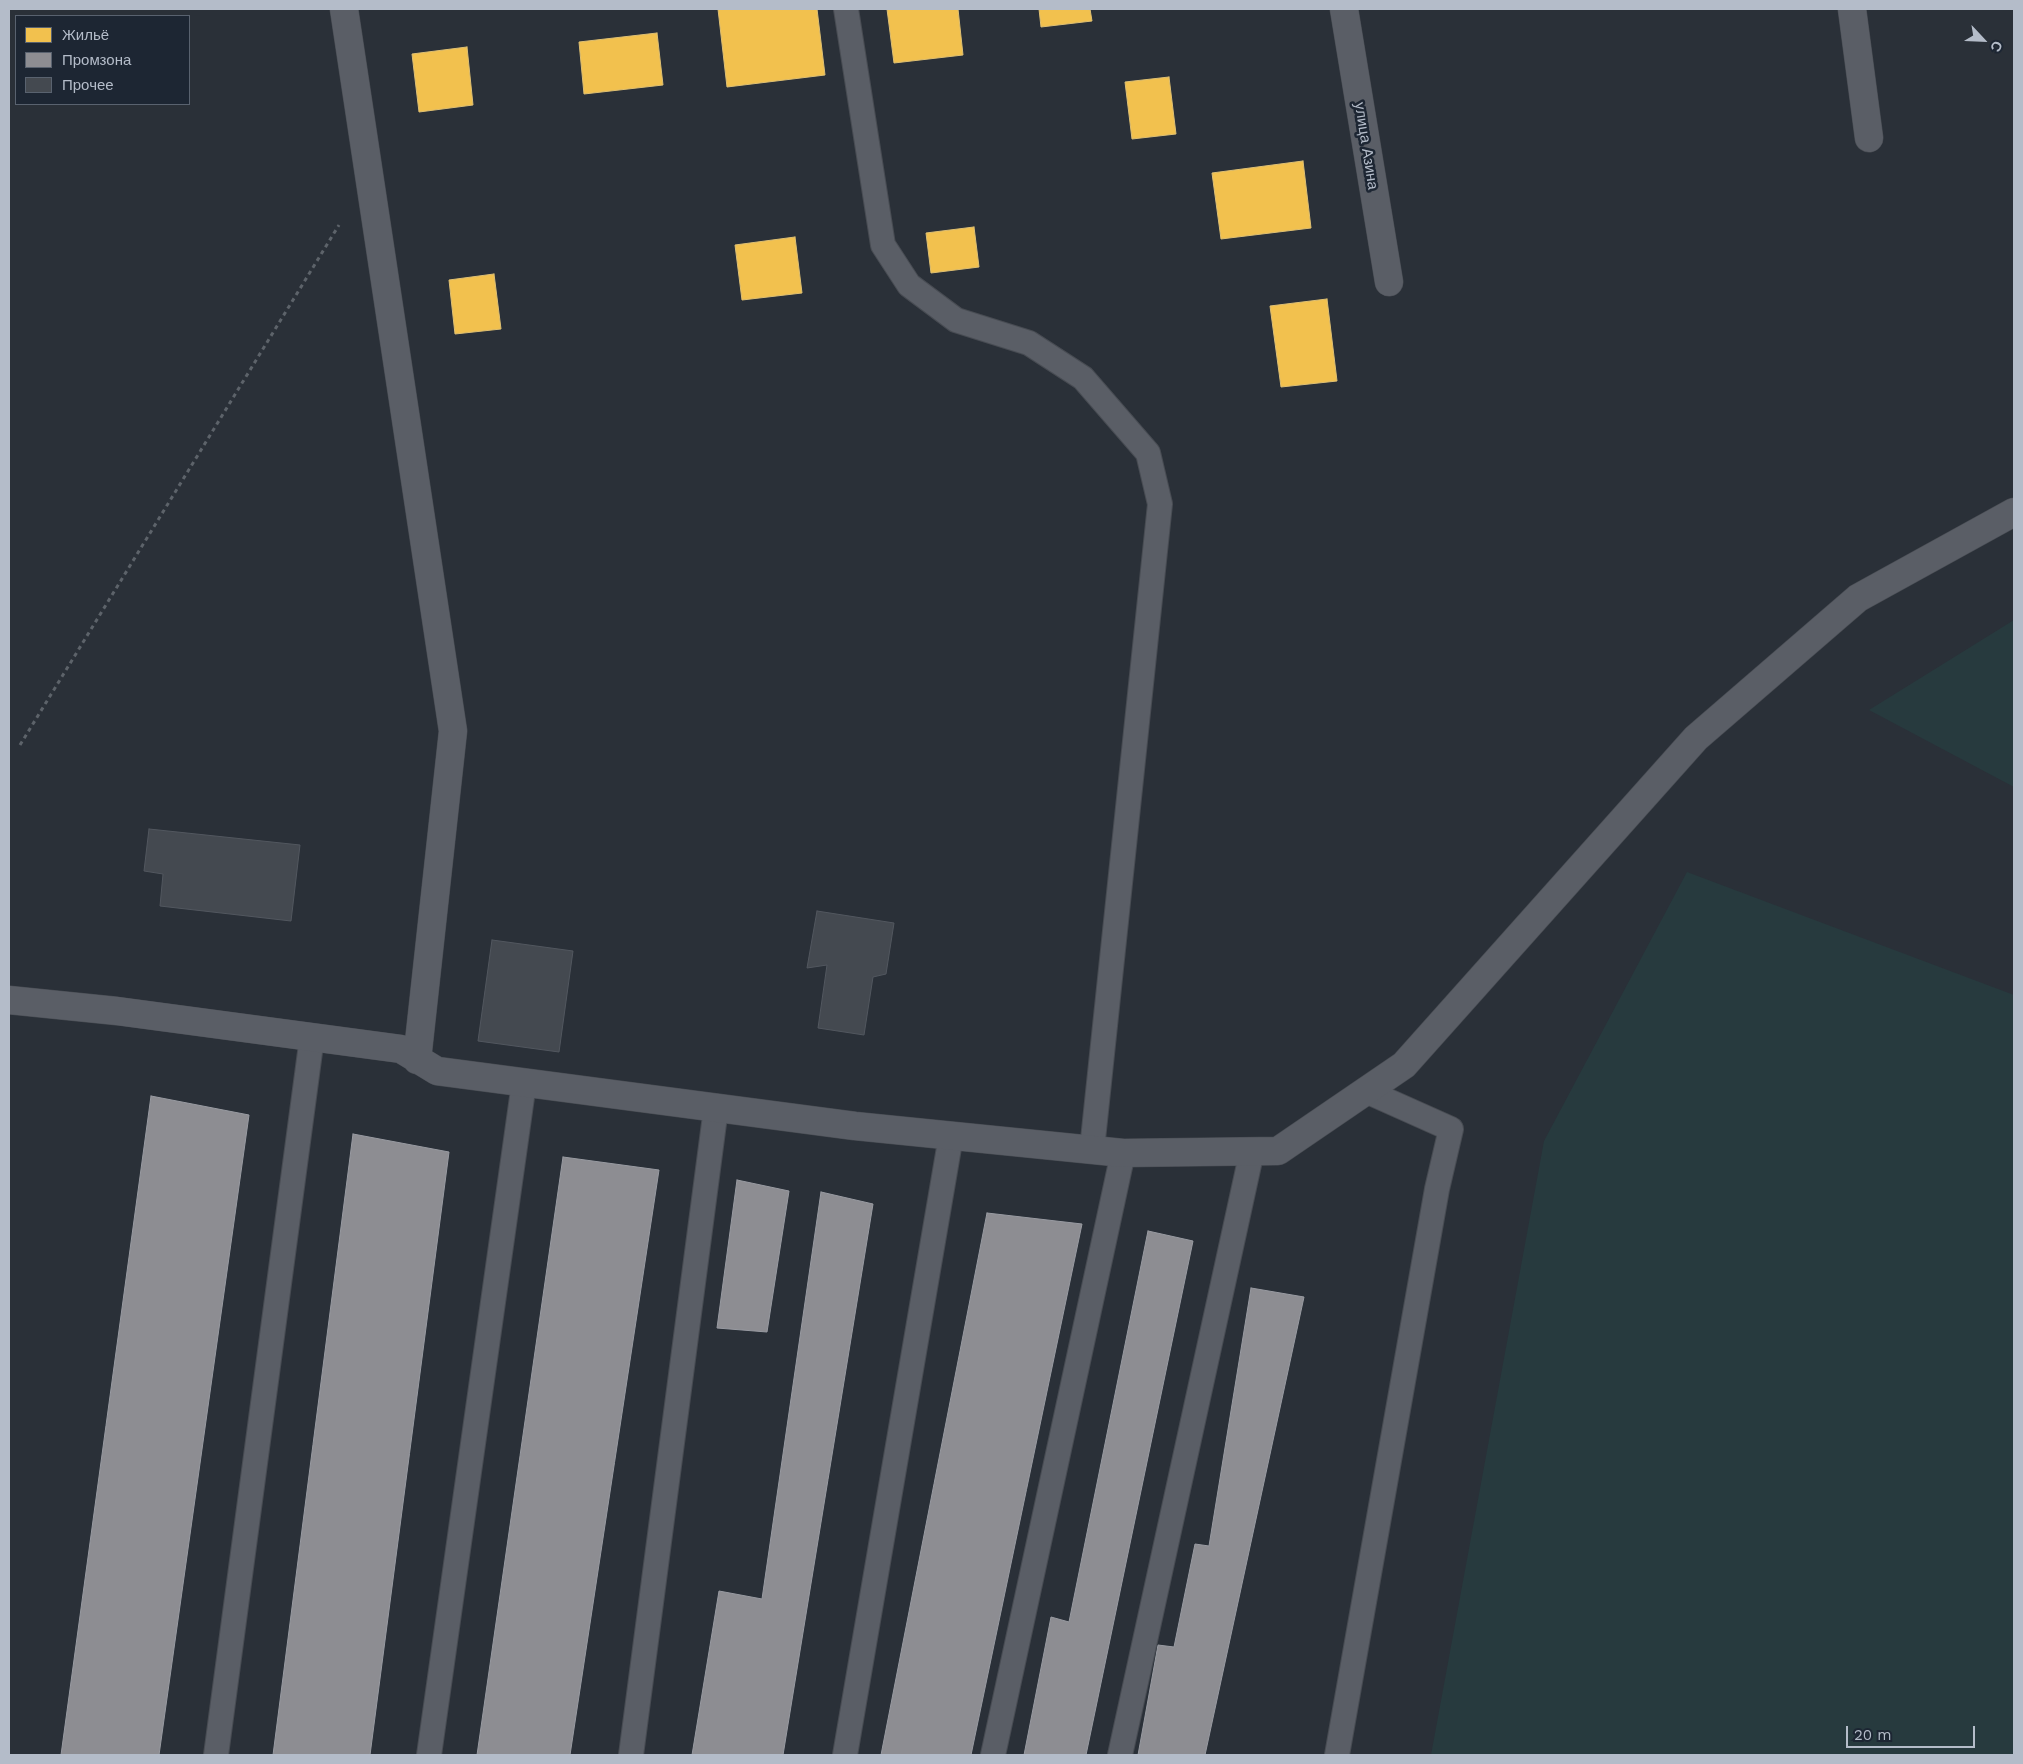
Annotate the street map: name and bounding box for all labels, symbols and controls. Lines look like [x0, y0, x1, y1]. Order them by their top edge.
legend [15, 15, 190, 105]
north arrow [1958, 15, 2008, 65]
text: Жильё [62, 26, 109, 44]
text: С [1987, 38, 2006, 54]
text: Промзона [62, 51, 131, 69]
text: Прочее [62, 76, 114, 94]
street label: улица Азина [1350, 101, 1382, 191]
scale bar [1848, 1716, 1977, 1748]
text: 20 m [1854, 1726, 1892, 1744]

